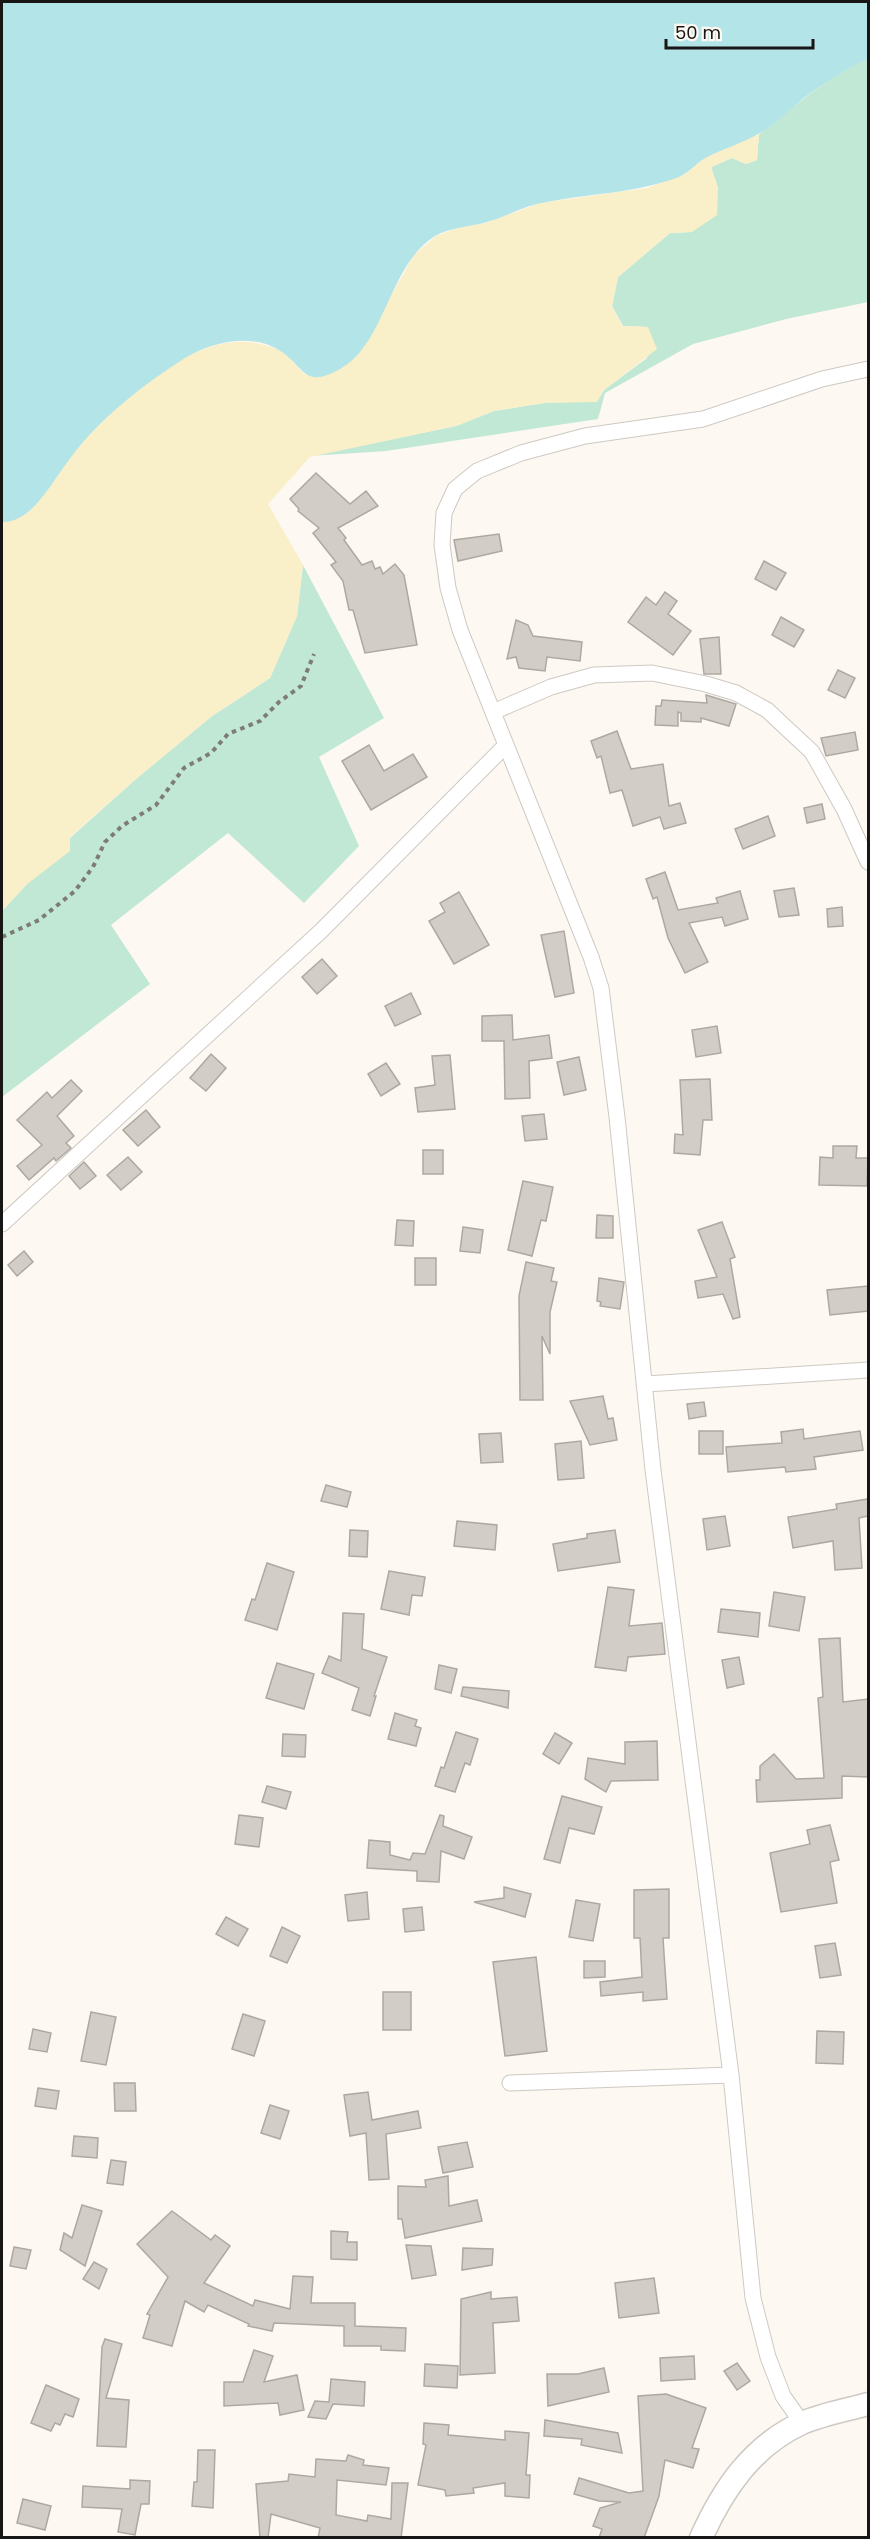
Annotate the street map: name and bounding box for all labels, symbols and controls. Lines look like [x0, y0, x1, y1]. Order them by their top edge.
scale bar [666, 12, 813, 50]
text: 50 m [675, 20, 721, 45]

